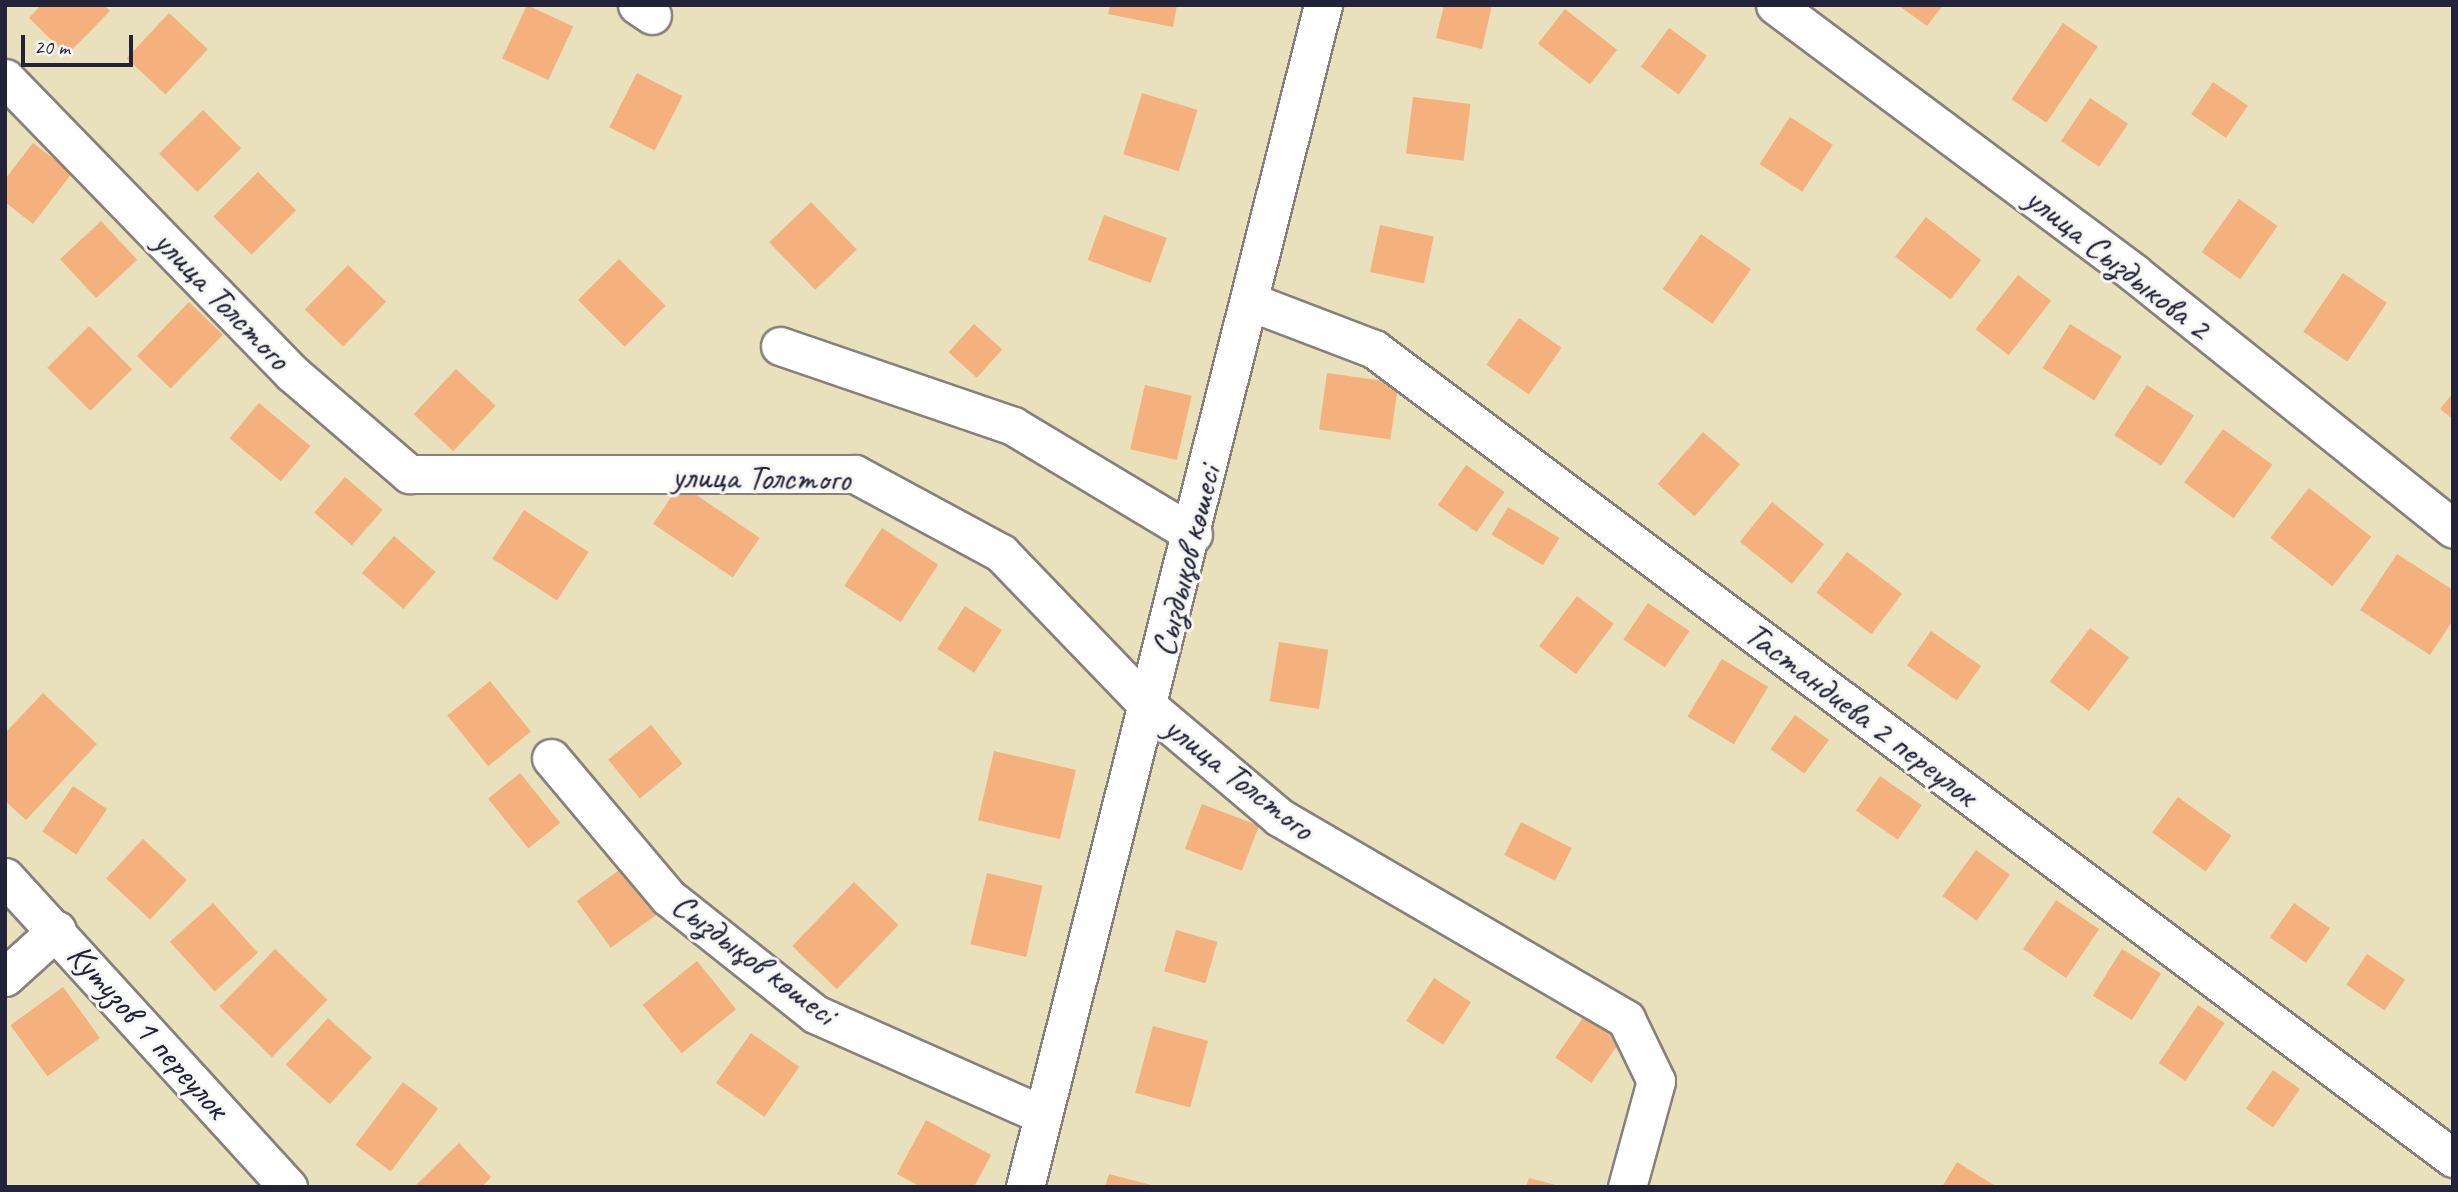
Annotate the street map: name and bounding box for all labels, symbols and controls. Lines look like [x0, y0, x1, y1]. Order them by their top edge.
scale bar [24, 21, 136, 65]
text: 20 m [34, 34, 70, 60]
street label: улица Сыздыкова 2 [2017, 178, 2219, 348]
street label: улица Толстого [145, 221, 299, 379]
street label: улица Толстого [671, 455, 851, 501]
street label: Сыздықов көшесі [1142, 461, 1230, 661]
street label: Тастандиева 2 переулок [1736, 613, 1986, 815]
street label: улица Толстого [1156, 707, 1322, 849]
street label: Сыздықов көшесі [664, 884, 844, 1034]
street label: Кутузов 1 переулок [58, 935, 238, 1127]

